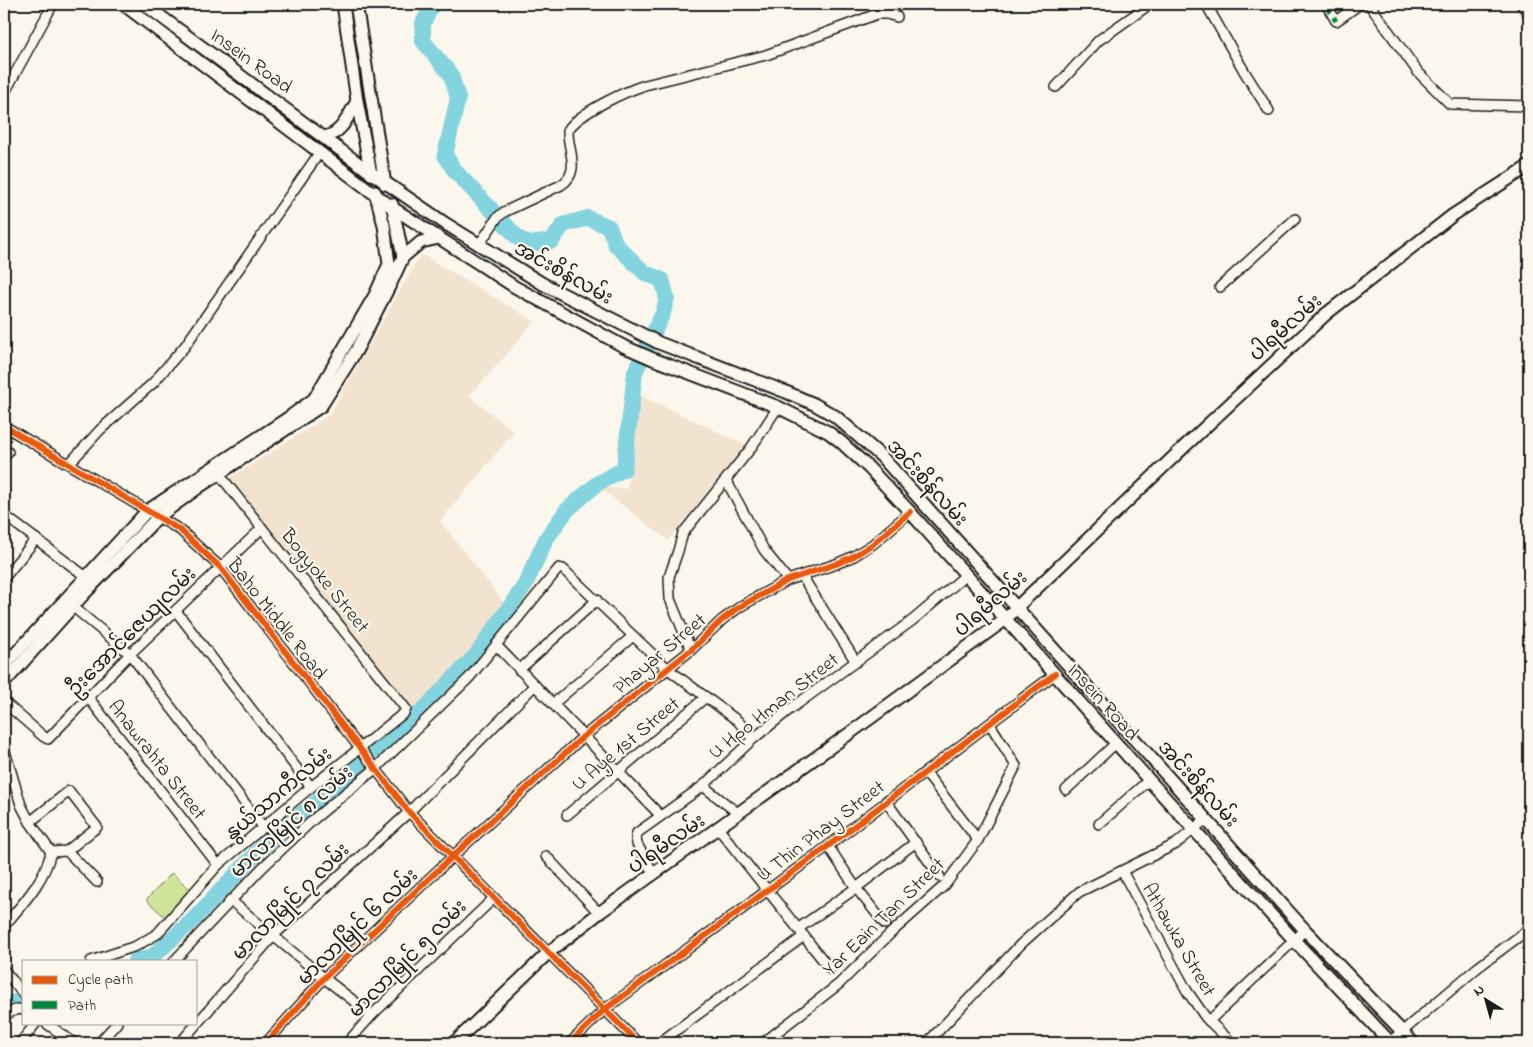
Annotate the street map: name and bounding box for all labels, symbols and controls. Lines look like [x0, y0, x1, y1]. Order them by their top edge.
street label: Insein Road [203, 22, 298, 102]
street label: အင်းစိန်လမ်း [508, 233, 619, 313]
street label: ပါရမီလမ်း [1243, 287, 1329, 369]
street label: အင်းစိန်လမ်း [879, 432, 975, 534]
street label: Bogyoke Street [271, 522, 376, 641]
street label: Baho Middle Road [218, 551, 333, 687]
street label: ဦးအောင်ဇေယျလမ်း [60, 560, 204, 704]
street label: ပါရမီလမ်း [947, 563, 1035, 645]
street label: Phayar Street [608, 607, 714, 703]
street label: U Hpo Hman Street [703, 647, 846, 767]
street label: Insein Road [1059, 657, 1145, 748]
street label: U Aye 1st Street [566, 691, 687, 799]
street label: Anawrahta Street [100, 694, 212, 827]
street label: အင်းစိန်လမ်း [1150, 733, 1246, 835]
street label: နွယ်သာကီလမ်း [218, 740, 340, 849]
street label: မာလာမြိုင် ၈ လမ်း [223, 758, 361, 886]
street label: U Thin Phay Street [751, 774, 892, 890]
street label: ပါရမီလမ်း [621, 806, 712, 882]
street label: မာလာမြိုင် ၇ လမ်း [225, 836, 357, 968]
street label: Yar Eain Tan Street [817, 852, 953, 984]
street label: မာလာမြိုင် ၆ လမ်း [290, 861, 426, 993]
street label: Athawka Street [1134, 878, 1222, 1003]
street label: မာလာမြိုင် ၅ လမ်း [342, 893, 475, 1026]
legend [22, 960, 198, 1024]
text: Cycle path [68, 969, 133, 992]
north arrow [1460, 974, 1510, 1024]
text: N [1469, 980, 1489, 1002]
text: Path [68, 995, 96, 1017]

